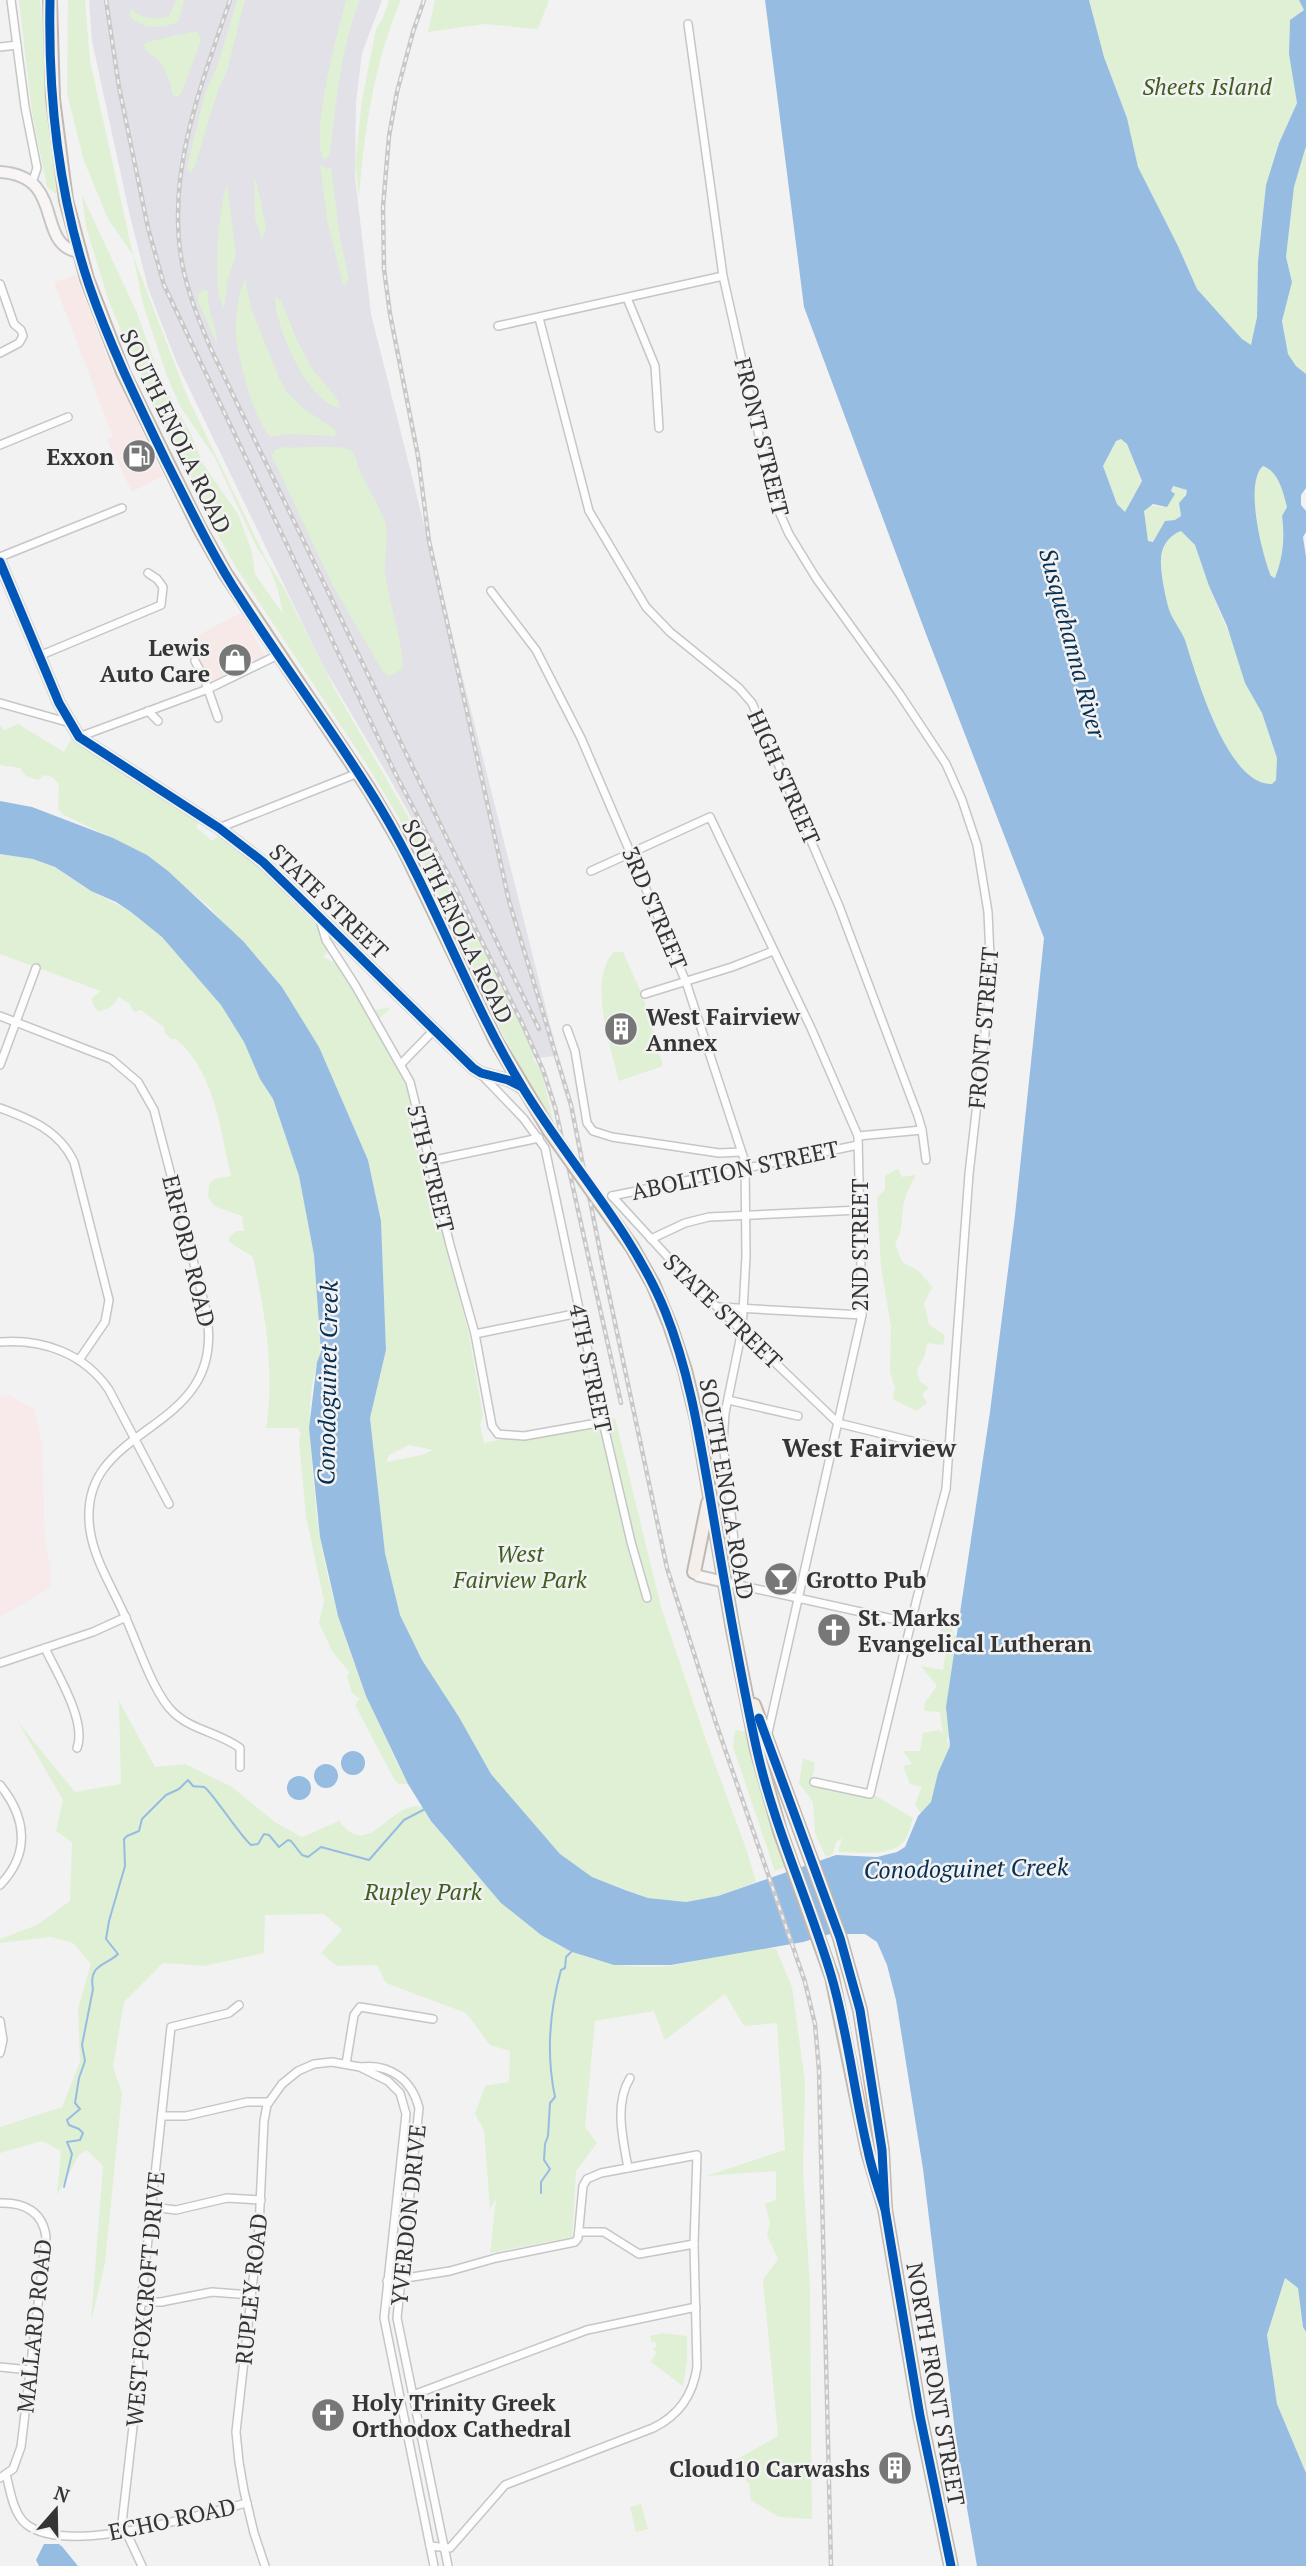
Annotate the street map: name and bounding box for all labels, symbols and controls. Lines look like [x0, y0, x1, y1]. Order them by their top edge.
park label: Sheets Island [1142, 71, 1273, 102]
street label: SOUTH ENOLA ROAD [113, 324, 239, 538]
street label: FRONT STREET [727, 354, 797, 520]
fuel station icon: Exxon [120, 437, 158, 475]
place label: Exxon [46, 441, 114, 472]
water label: Susquehanna River [1032, 545, 1114, 743]
place label: Lewis Auto Care [100, 632, 210, 689]
shop icon: Lewis Auto Care [216, 641, 254, 679]
street label: HIGH STREET [740, 704, 828, 850]
street label: SOUTH ENOLA ROAD [395, 814, 521, 1028]
street label: STATE STREET [263, 836, 395, 966]
street label: 3RD STREET [615, 842, 695, 974]
street label: FRONT STREET [960, 946, 1006, 1110]
place label: West Fairview Annex [646, 1001, 801, 1058]
building icon: West Fairview Annex [602, 1010, 640, 1048]
street label: 5TH STREET [400, 1101, 462, 1235]
street label: ABOLITION STREET [628, 1133, 842, 1207]
street label: ERFORD ROAD [155, 1172, 223, 1330]
street label: 2ND STREET [844, 1178, 875, 1312]
street label: STATE STREET [657, 1246, 789, 1376]
water label: Conodoguinet Creek [309, 1280, 345, 1486]
street label: 4TH STREET [562, 1301, 620, 1435]
street label: SOUTH ENOLA ROAD [692, 1376, 762, 1602]
district label: West Fairview [782, 1430, 957, 1464]
park label: West Fairview Park [452, 1538, 588, 1595]
bar icon: Grotto Pub [762, 1560, 800, 1598]
place label: Grotto Pub [806, 1564, 926, 1595]
place label: St. Marks Evangelical Lutheran [858, 1602, 1092, 1659]
church icon: St. Marks Evangelical Lutheran [815, 1611, 853, 1649]
water label: Conodoguinet Creek [863, 1850, 1069, 1886]
park label: Rupley Park [363, 1876, 483, 1907]
street label: YVERDON DRIVE [383, 2123, 433, 2307]
street label: WEST FOXCROFT DRIVE [118, 2170, 172, 2428]
street label: RUPLEY ROAD [228, 2212, 274, 2366]
street label: MALLARD ROAD [9, 2237, 59, 2415]
street label: NORTH FRONT STREET [899, 2260, 973, 2508]
place label: Holy Trinity Greek Orthodox Cathedral [352, 2387, 572, 2444]
church icon: Holy Trinity Greek Orthodox Cathedral [309, 2396, 347, 2434]
building icon: Cloud10 Carwashs [876, 2449, 914, 2487]
place label: Cloud10 Carwashs [669, 2453, 870, 2484]
north arrow [21, 2475, 91, 2545]
text: N [51, 2479, 74, 2508]
street label: ECHO ROAD [106, 2490, 238, 2548]

